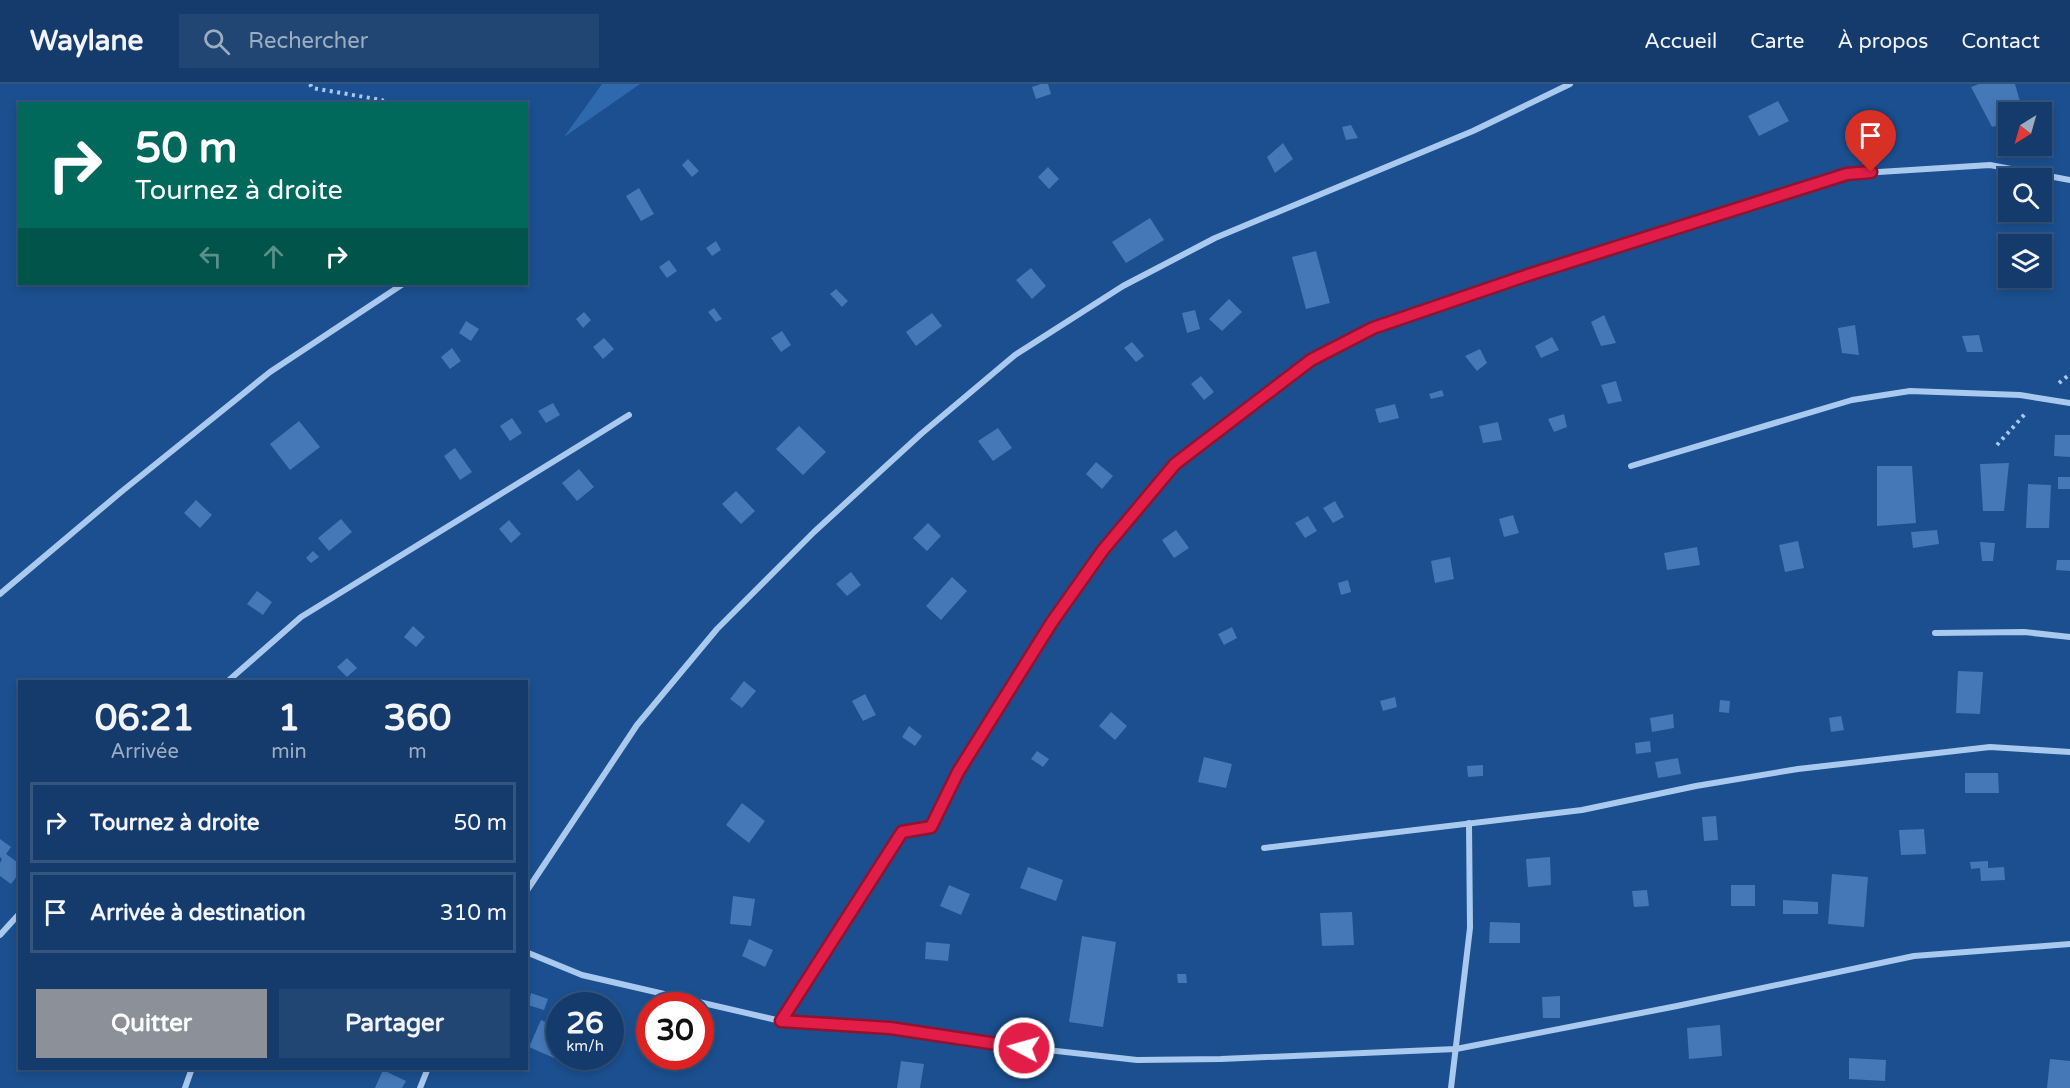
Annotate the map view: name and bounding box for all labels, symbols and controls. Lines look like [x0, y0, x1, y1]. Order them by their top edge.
search box [179, 14, 599, 68]
text: Waylane [30, 24, 143, 58]
icon: search [200, 25, 233, 58]
text: Rechercher [248, 28, 368, 54]
text: Accueil [1644, 29, 1717, 54]
text: Carte [1750, 29, 1804, 54]
text: À propos [1837, 29, 1928, 54]
text: Contact [1961, 29, 2040, 54]
north arrow [1998, 102, 2052, 156]
map controls [1998, 102, 2052, 288]
pin [1845, 110, 1896, 172]
icon: arrive [1854, 119, 1887, 152]
text: 50 m [135, 123, 237, 174]
icon: right [36, 126, 114, 204]
button: search [1998, 168, 2052, 222]
text: Tournez à droite [135, 174, 343, 207]
button: layers [1998, 234, 2052, 288]
icon: left [194, 240, 227, 273]
icon: ahead [257, 240, 290, 273]
icon: right [320, 240, 353, 273]
text: 06:21 [95, 697, 195, 740]
text: 1 [278, 697, 300, 740]
text: 360 [383, 697, 451, 740]
text: Arrivée [111, 740, 179, 764]
text: min [271, 740, 307, 764]
text: m [408, 740, 427, 764]
icon: right [39, 806, 72, 839]
text: Tournez à droite [90, 810, 259, 836]
text: 50 m [453, 810, 507, 836]
icon: arrive [39, 896, 72, 929]
text: Arrivée à destination [90, 900, 306, 926]
text: 310 m [440, 900, 507, 926]
button: Quitter [36, 989, 267, 1058]
button: Partager [279, 989, 510, 1058]
speed limit sign: 30 [636, 992, 714, 1070]
text: 26 [566, 1005, 604, 1042]
position arrow [992, 1016, 1056, 1080]
text: km/h [566, 1037, 604, 1055]

